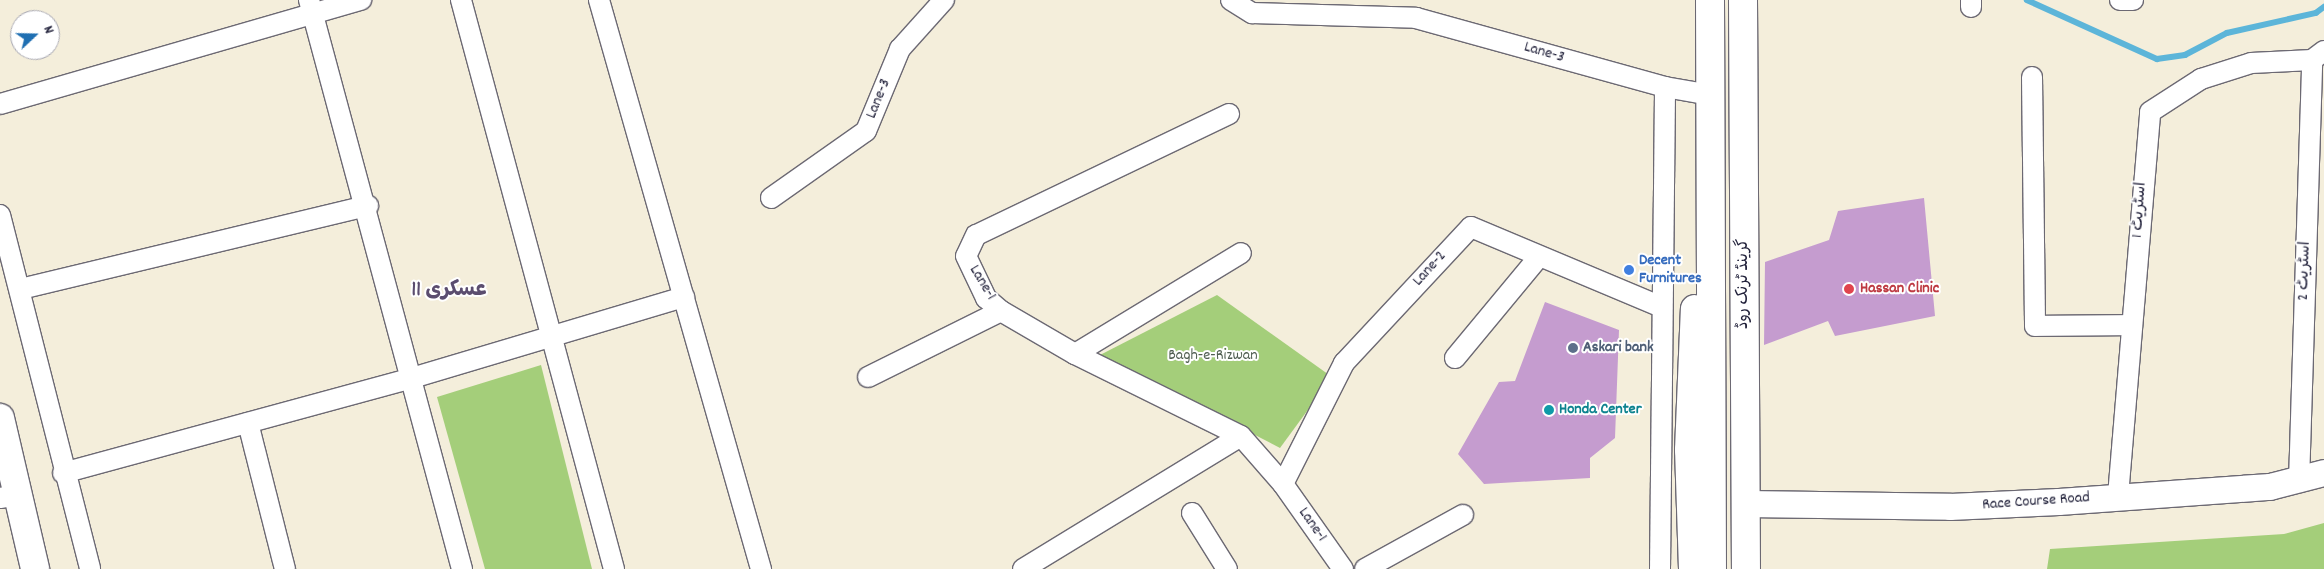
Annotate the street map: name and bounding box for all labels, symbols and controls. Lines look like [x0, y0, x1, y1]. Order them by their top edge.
north arrow [10, 10, 60, 60]
text: N [37, 23, 59, 37]
street label: Lane-3 [1522, 38, 1566, 68]
street label: Lane-3 [862, 76, 896, 122]
street label: اسٹریٹ 1 [2128, 181, 2152, 239]
street label: گرینڈ ٹرنک روڈ [1734, 239, 1754, 329]
street label: اسٹریٹ 2 [2294, 241, 2316, 301]
street label: Lane-2 [1409, 247, 1451, 291]
place label: Decent Furnitures [1639, 251, 1702, 289]
street label: Lane-1 [964, 262, 1000, 304]
marker: Decent Furnitures [1623, 264, 1635, 276]
district label: عسکری 11 [412, 278, 486, 304]
place label: Hassan Clinic [1860, 279, 1939, 299]
marker: Hassan Clinic [1842, 282, 1856, 296]
place label: Askari bank [1583, 338, 1653, 358]
marker: Askari bank [1567, 342, 1579, 354]
park label: Bagh-e-Rizwan [1168, 346, 1258, 366]
place label: Honda Center [1559, 400, 1642, 420]
marker: Honda Center [1543, 404, 1555, 416]
street label: Race Course Road [1982, 489, 2090, 515]
street label: Lane-1 [1293, 504, 1331, 546]

